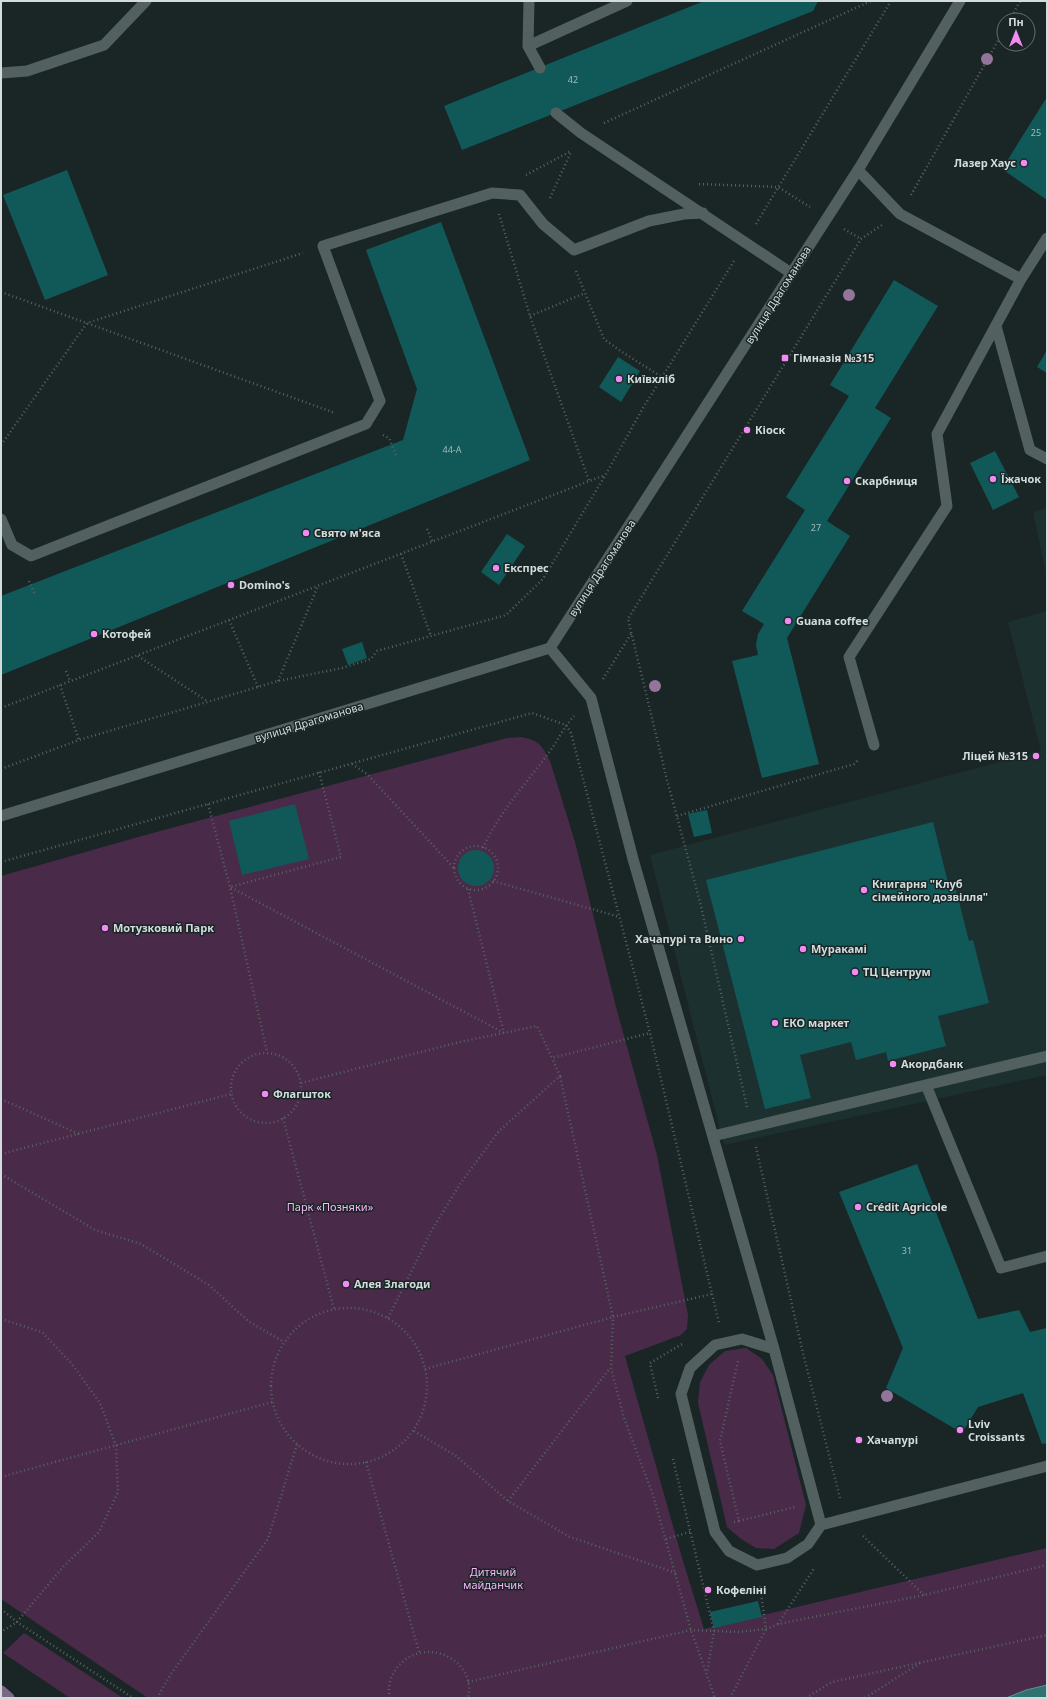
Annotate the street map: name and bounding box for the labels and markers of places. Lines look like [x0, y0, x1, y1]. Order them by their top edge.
place label: Лазер Хаус [954, 155, 1016, 170]
marker: Лазер Хаус [1019, 158, 1029, 168]
place label: Гімназія №315 [793, 350, 874, 365]
marker: Гімназія №315 [780, 353, 790, 363]
place label: Київхліб [627, 371, 675, 386]
marker: Київхліб [614, 374, 624, 384]
place label: Кіоск [755, 422, 786, 437]
marker: Кіоск [742, 425, 752, 435]
place label: Їжачок [1001, 471, 1041, 486]
place label: Скарбниця [855, 473, 918, 488]
marker: Їжачок [988, 474, 998, 484]
marker: Скарбниця [842, 476, 852, 486]
place label: Свято м'яса [314, 525, 381, 540]
marker: Свято м'яса [301, 528, 311, 538]
place label: Експрес [504, 560, 549, 575]
marker: Експрес [491, 563, 501, 573]
place label: Domino's [239, 577, 290, 592]
marker: Domino's [226, 580, 236, 590]
place label: Guana coffee [796, 613, 869, 628]
marker: Guana coffee [783, 616, 793, 626]
place label: Котофей [102, 626, 151, 641]
marker: Котофей [89, 629, 99, 639]
place label: Ліцей №315 [963, 748, 1028, 763]
marker: Ліцей №315 [1031, 751, 1041, 761]
place label: Книгарня "Клуб сімейного дозвілля" [872, 876, 988, 904]
marker: Книгарня "Клуб сімейного дозвілля" [859, 885, 869, 895]
place label: Мотузковий Парк [113, 920, 214, 935]
marker: Мотузковий Парк [100, 923, 110, 933]
place label: Хачапурі та Вино [635, 931, 733, 946]
marker: Хачапурі та Вино [736, 934, 746, 944]
place label: Муракамі [811, 941, 867, 956]
marker: Муракамі [798, 944, 808, 954]
place label: ТЦ Центрум [863, 964, 931, 979]
marker: ТЦ Центрум [850, 967, 860, 977]
place label: ЕКО маркет [783, 1015, 850, 1030]
marker: ЕКО маркет [770, 1018, 780, 1028]
place label: Акордбанк [901, 1056, 964, 1071]
marker: Акордбанк [888, 1059, 898, 1069]
place label: Флагшток [273, 1086, 331, 1101]
marker: Флагшток [260, 1089, 270, 1099]
place label: Crédit Agricole [866, 1199, 948, 1214]
marker: Crédit Agricole [853, 1202, 863, 1212]
place label: Алея Злагоди [354, 1276, 430, 1291]
marker: Алея Злагоди [341, 1279, 351, 1289]
place label: Lviv Croissants [968, 1416, 1025, 1444]
marker: Lviv Croissants [955, 1425, 965, 1435]
place label: Хачапурі [867, 1432, 918, 1447]
marker: Хачапурі [854, 1435, 864, 1445]
place label: Кофеліні [716, 1582, 766, 1597]
marker: Кофеліні [703, 1585, 713, 1595]

